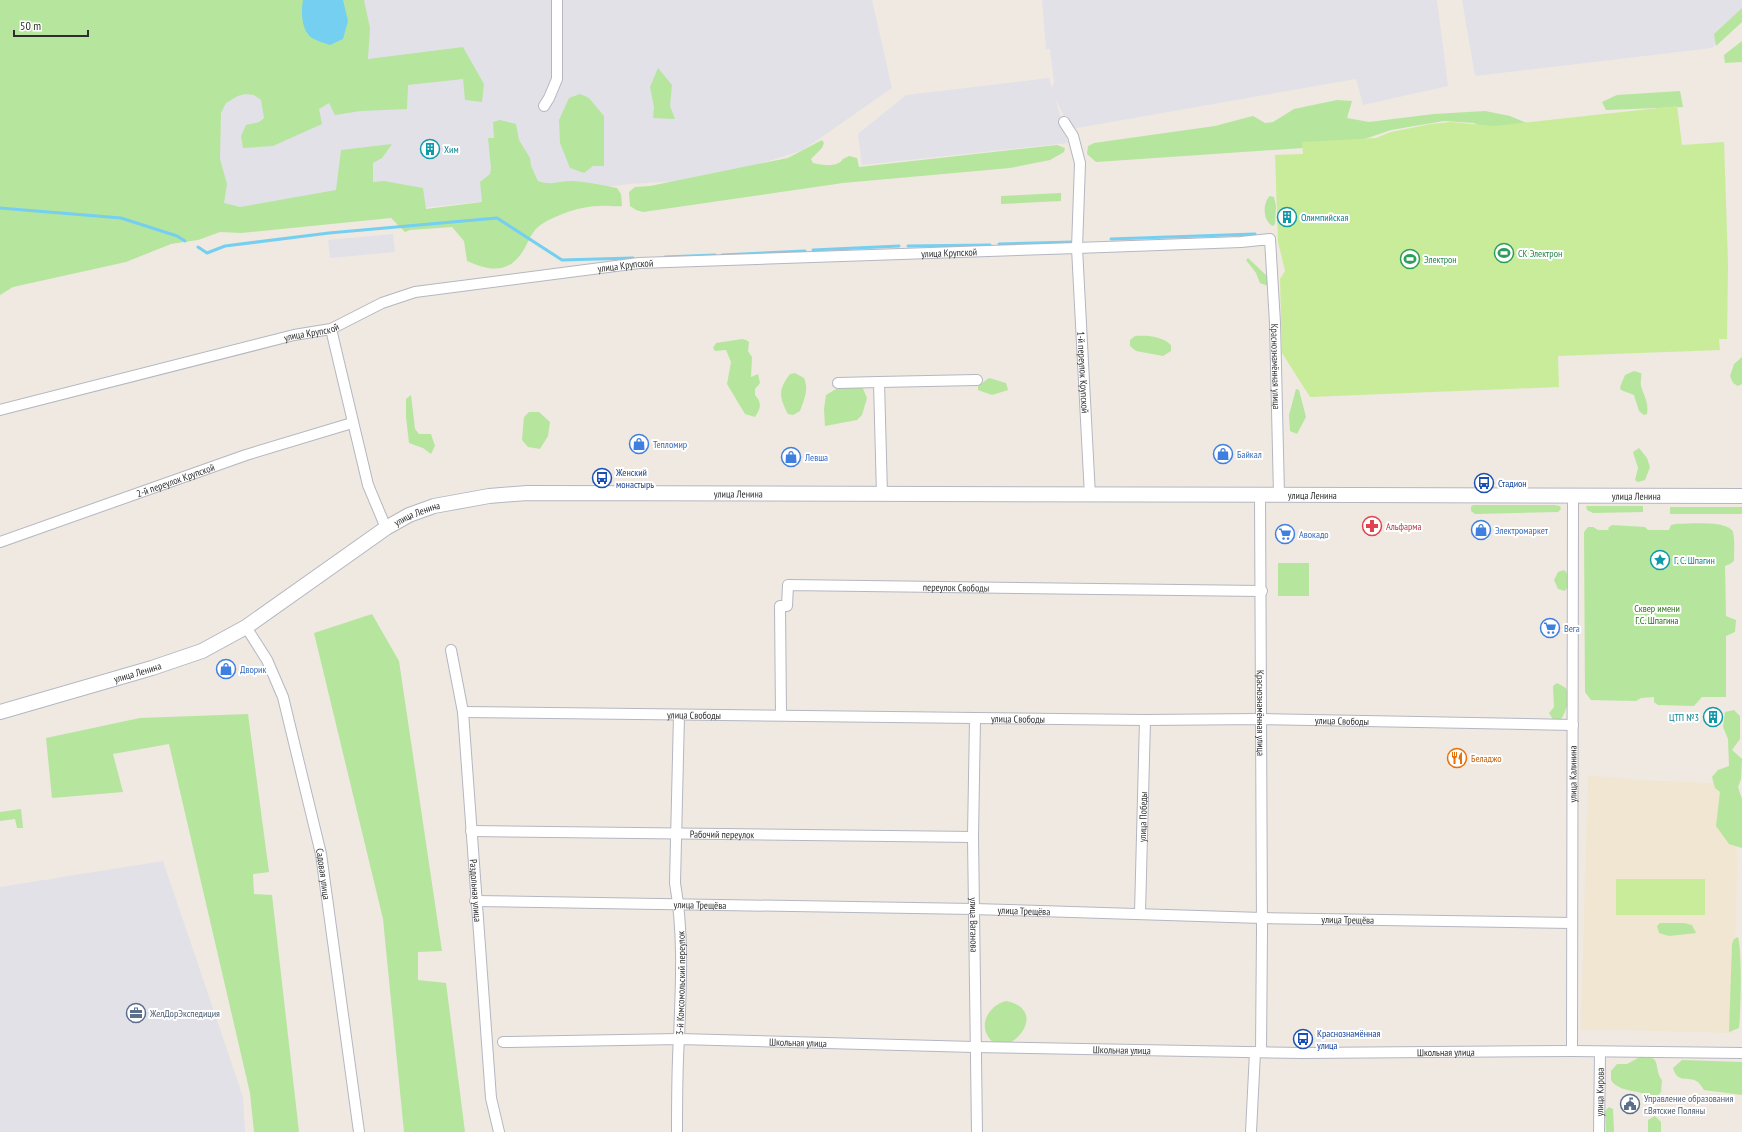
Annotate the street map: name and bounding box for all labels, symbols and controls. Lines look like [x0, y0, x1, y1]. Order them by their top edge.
scale bar [14, 12, 88, 38]
text: 50 m [20, 18, 41, 33]
building icon: Хим [419, 138, 441, 160]
place label: Хим [444, 143, 459, 156]
building icon: Олимпийская [1276, 206, 1298, 228]
place label: Олимпийская [1301, 211, 1348, 224]
sports icon: СК Электрон [1493, 242, 1515, 264]
street label: улица Крупской [921, 245, 977, 260]
place label: СК Электрон [1518, 247, 1562, 260]
sports icon: Электрон [1399, 248, 1421, 270]
place label: Электрон [1424, 253, 1457, 266]
street label: улица Крупской [597, 257, 653, 275]
street label: улица Крупской [282, 320, 341, 344]
street label: Краснознамённая улица [1268, 323, 1283, 410]
street label: 1-й переулок Крупской [1074, 331, 1092, 414]
shop icon: Тепломир [628, 433, 650, 455]
place label: Тепломир [653, 438, 687, 451]
shop icon: Байкал [1212, 443, 1234, 465]
shop icon: Левша [780, 446, 802, 468]
place label: Байкал [1237, 448, 1262, 461]
place label: Левша [804, 451, 828, 464]
street label: 2-й переулок Крупской [135, 461, 216, 500]
place label: Женский монастырь [615, 466, 654, 491]
bus stop icon: Женский монастырь [591, 467, 613, 489]
bus stop icon: Стадион [1473, 472, 1495, 494]
place label: Стадион [1498, 477, 1527, 490]
street label: улица Ленина [714, 487, 763, 501]
street label: улица Ленина [1288, 489, 1337, 502]
street label: улица Ленина [1612, 490, 1661, 503]
street label: улица Ленина [392, 499, 441, 529]
pharmacy icon: Альфарма [1361, 515, 1383, 537]
shop icon: Электромаркет [1470, 519, 1492, 541]
place label: Альфарма [1386, 520, 1421, 533]
supermarket icon: Авокадо [1274, 523, 1296, 545]
place label: Электромаркет [1495, 524, 1549, 537]
place label: Авокадо [1299, 528, 1329, 541]
place icon: Г. С. Шпагин [1649, 549, 1671, 571]
place label: Г. С. Шпагин [1674, 554, 1715, 567]
street label: переулок Свободы [923, 581, 989, 595]
park label: Сквер имени Г.С. Шпагина [1634, 602, 1680, 627]
supermarket icon: Вега [1539, 617, 1561, 639]
place label: Вега [1564, 622, 1580, 635]
shop icon: Дворик [215, 658, 237, 680]
street label: улица Ленина [112, 659, 163, 686]
place label: Дворик [240, 663, 267, 676]
street label: Краснознамённая улица [1254, 670, 1267, 756]
building icon: ЦТП №3 [1702, 706, 1724, 728]
street label: улица Свободы [667, 708, 721, 722]
place label: ЦТП №3 [1669, 711, 1699, 724]
street label: улица Свободы [991, 712, 1045, 726]
street label: улица Свободы [1315, 714, 1369, 728]
street label: улица Калинина [1566, 745, 1580, 803]
restaurant icon: Беладжо [1446, 747, 1468, 769]
place label: Беладжо [1471, 752, 1502, 765]
street label: улица Победы [1136, 792, 1150, 842]
street label: Рабочий переулок [690, 828, 754, 841]
street label: Садовая улица [313, 847, 333, 900]
street label: Раздольная улица [467, 858, 484, 922]
street label: улица Ваганова [967, 897, 981, 953]
street label: улица Трещёва [673, 898, 726, 912]
street label: улица Трещёва [997, 904, 1050, 918]
street label: улица Трещёва [1321, 913, 1374, 927]
street label: 3-й Комсомольский переулок [673, 931, 688, 1035]
office icon: ЖелДорЭкспедиция [125, 1002, 147, 1024]
place label: ЖелДорЭкспедиция [149, 1007, 220, 1020]
place label: Краснознамённая улица [1317, 1027, 1380, 1052]
bus stop icon: Краснознамённая улица [1292, 1028, 1314, 1050]
street label: Школьная улица [769, 1035, 827, 1050]
street label: Школьная улица [1093, 1043, 1151, 1057]
street label: Школьная улица [1417, 1046, 1475, 1059]
street label: улица Кирова [1593, 1068, 1607, 1116]
place label: Управление образования г.Вятские Поляны [1644, 1092, 1734, 1117]
public building icon: Управление образования г.Вятские Поляны [1619, 1093, 1641, 1115]

